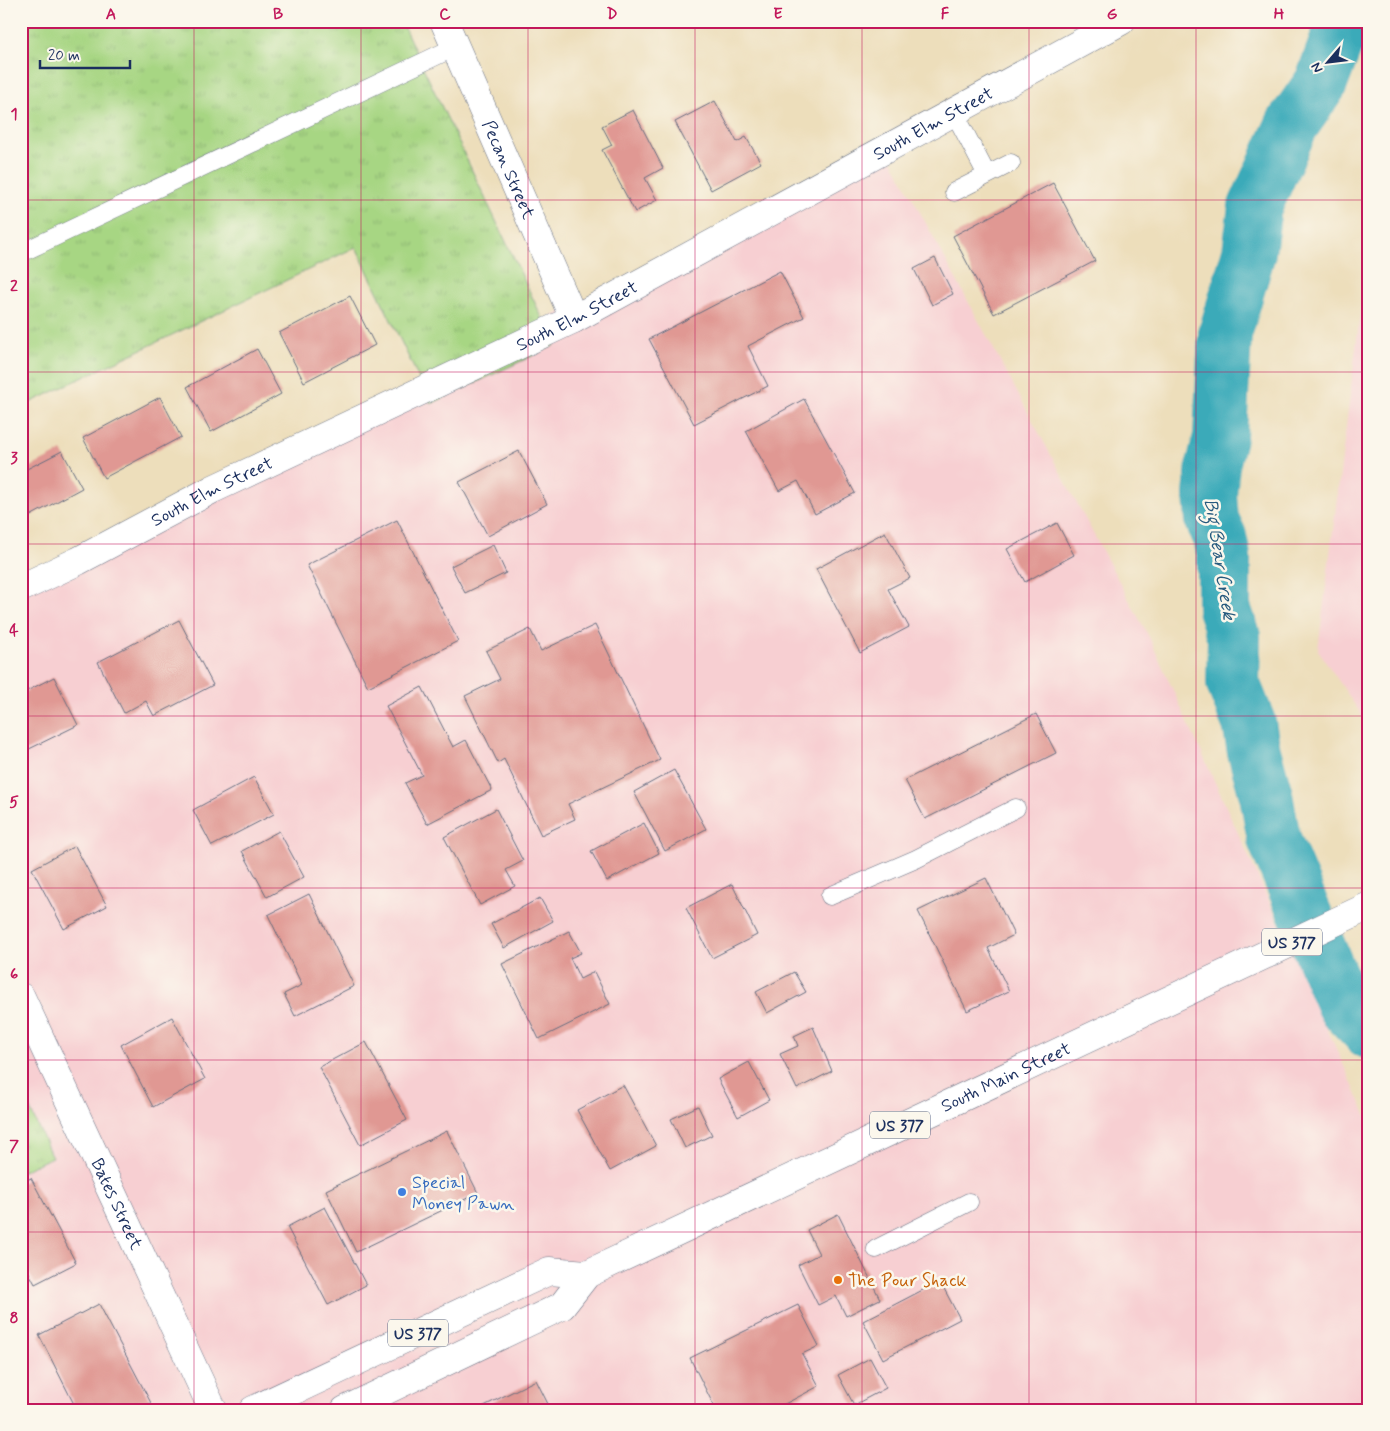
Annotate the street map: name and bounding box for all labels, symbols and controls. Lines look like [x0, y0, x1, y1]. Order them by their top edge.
text: A [106, 4, 116, 25]
text: B [273, 4, 283, 25]
text: C [439, 4, 451, 25]
text: D [606, 4, 618, 25]
text: E [773, 4, 783, 25]
text: F [941, 4, 950, 25]
text: G [1107, 4, 1118, 25]
text: H [1274, 4, 1285, 25]
scale bar [40, 38, 130, 70]
north arrow [1302, 38, 1352, 88]
text: 20 m [48, 46, 80, 66]
text: N [1307, 59, 1328, 76]
street label: South Elm Street [869, 82, 998, 167]
text: 1 [10, 104, 18, 125]
street label: Pecan Street [476, 117, 540, 223]
text: 2 [10, 276, 18, 297]
street label: South Elm Street [512, 276, 642, 358]
text: 3 [10, 448, 18, 469]
street label: South Elm Street [147, 451, 277, 533]
water label: Big Bear Creek [1196, 497, 1242, 623]
text: 4 [9, 620, 19, 641]
text: 5 [9, 792, 19, 813]
road number: US 377 [1262, 929, 1322, 956]
text: 6 [10, 964, 18, 985]
street label: South Main Street [937, 1037, 1075, 1119]
road number: US 377 [870, 1112, 930, 1138]
text: 7 [9, 1136, 19, 1157]
street label: Bates Street [85, 1155, 148, 1254]
place label: Special Money Pawn [412, 1171, 514, 1216]
marker: Special Money Pawn [396, 1186, 408, 1198]
place label: The Pour Shack [848, 1269, 967, 1293]
marker: The Pour Shack [832, 1274, 844, 1286]
text: 8 [9, 1308, 19, 1329]
road number: US 377 [388, 1320, 448, 1346]

